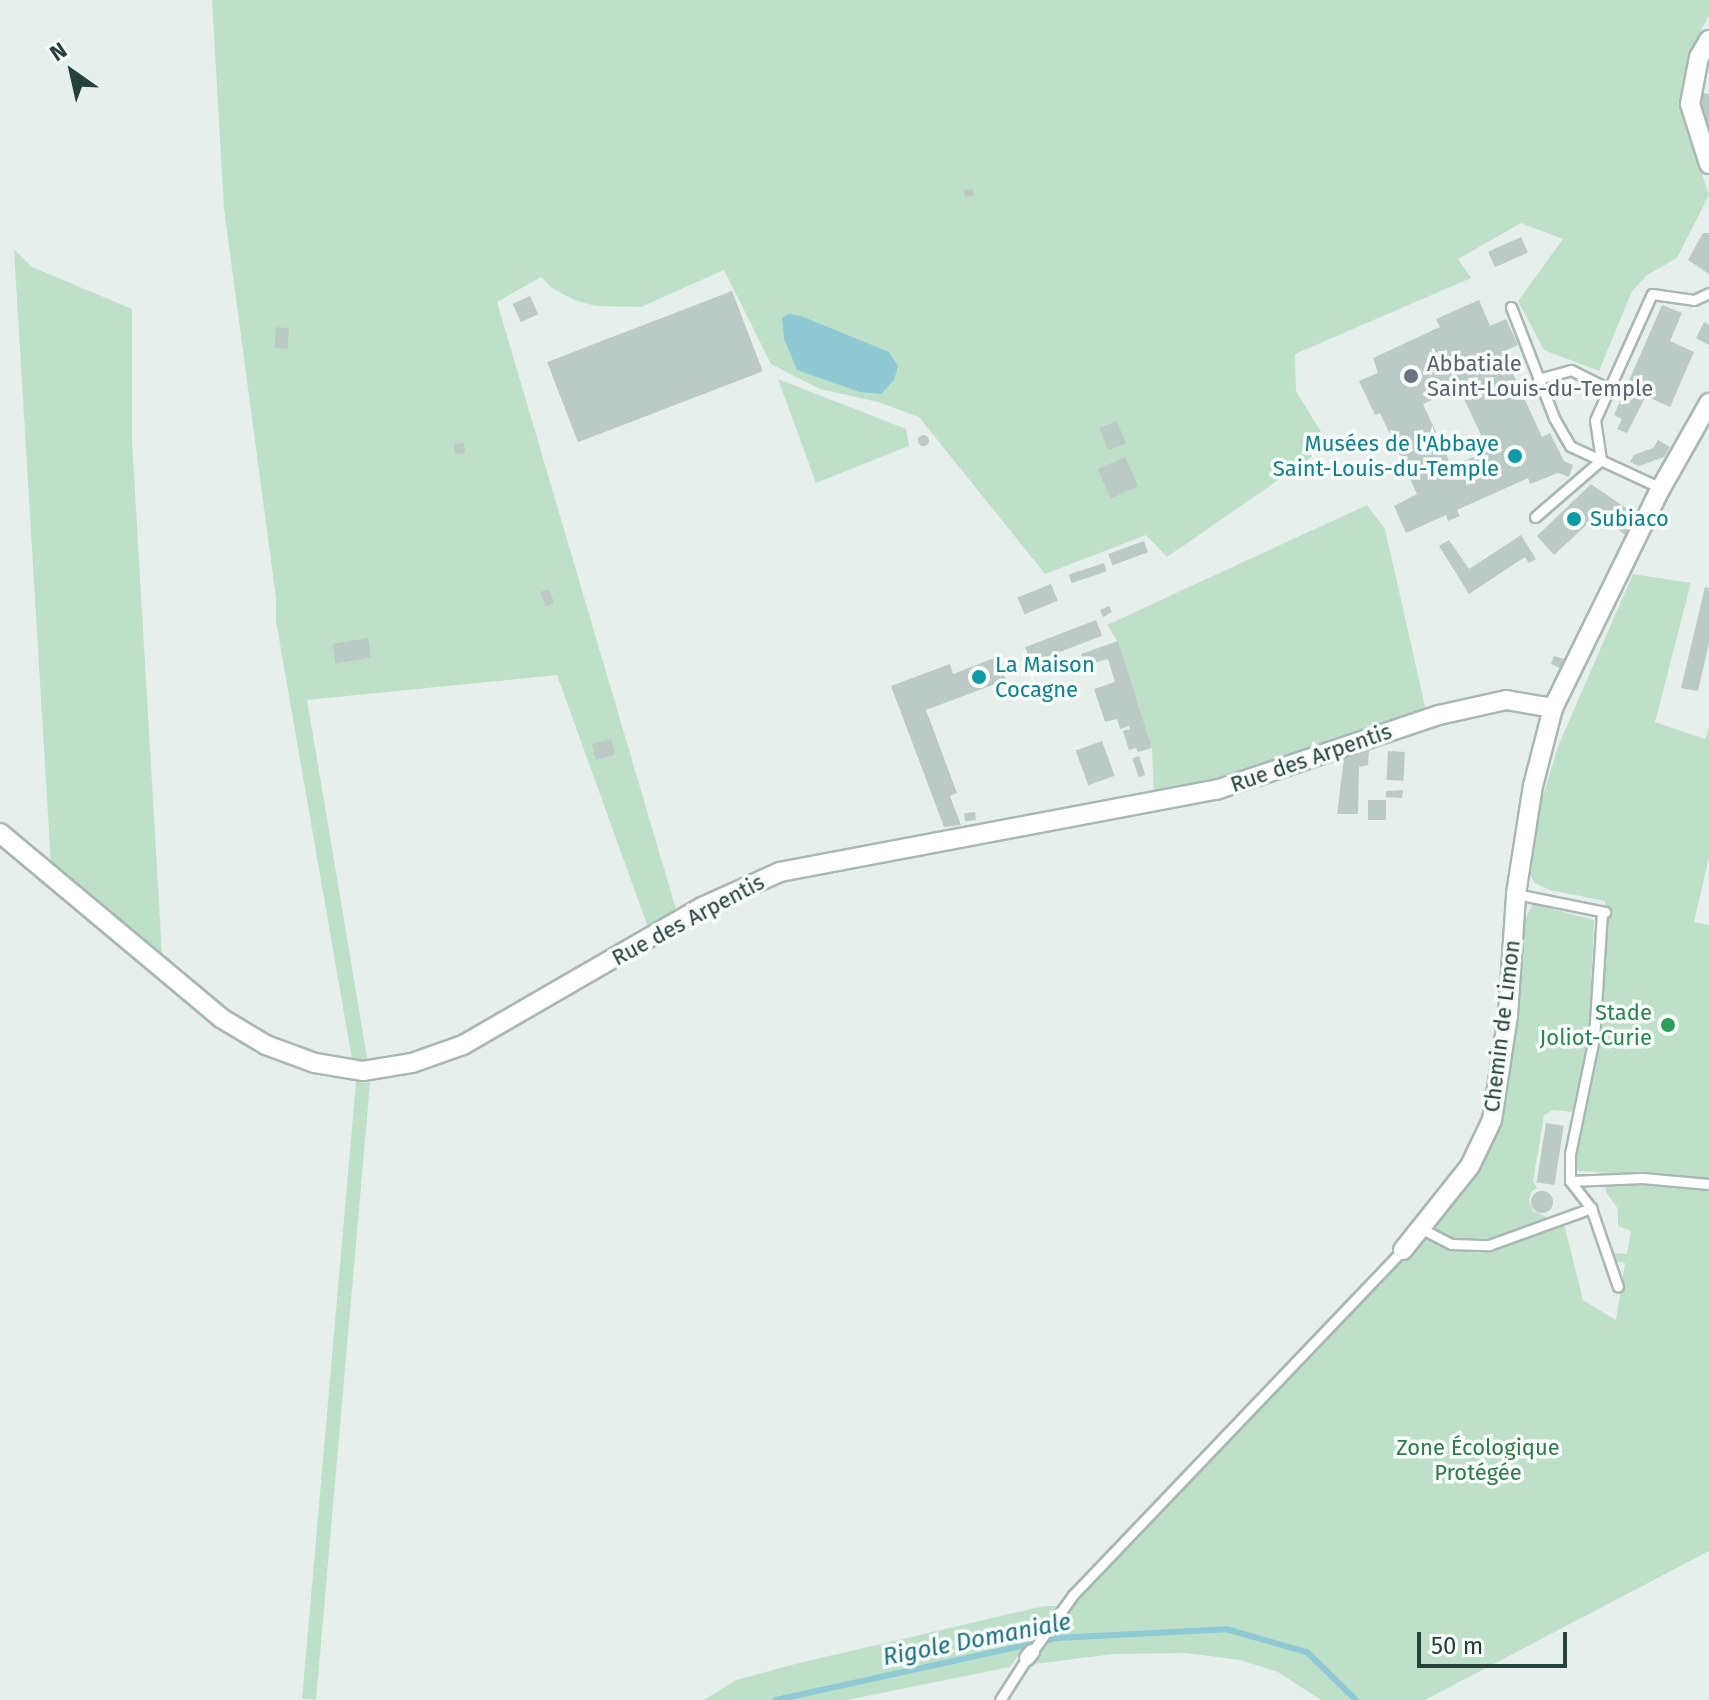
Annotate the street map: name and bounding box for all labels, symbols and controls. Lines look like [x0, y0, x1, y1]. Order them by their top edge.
north arrow [32, 32, 112, 112]
text: N [45, 36, 72, 67]
place label: Abbatiale Saint-Louis-du-Temple [1427, 350, 1653, 402]
marker: Abbatiale Saint-Louis-du-Temple [1402, 367, 1420, 385]
place label: Musées de l'Abbaye Saint-Louis-du-Temple [1273, 430, 1499, 482]
marker: Musées de l'Abbaye Saint-Louis-du-Temple [1506, 447, 1524, 465]
place label: Subiaco [1590, 506, 1669, 532]
marker: Subiaco [1565, 510, 1583, 528]
place label: La Maison Cocagne [995, 651, 1095, 702]
marker: La Maison Cocagne [970, 668, 988, 686]
street label: Rue des Arpentis [1227, 718, 1395, 798]
street label: Rue des Arpentis [607, 869, 769, 971]
street label: Chemin de Limon [1478, 938, 1526, 1114]
place label: Stade Joliot-Curie [1540, 999, 1652, 1050]
marker: Stade Joliot-Curie [1659, 1016, 1677, 1034]
park label: Zone Écologique Protégée [1396, 1434, 1560, 1486]
water label: Rigole Domaniale [881, 1608, 1073, 1672]
scale bar [1421, 1616, 1571, 1666]
text: 50 m [1431, 1632, 1483, 1660]

